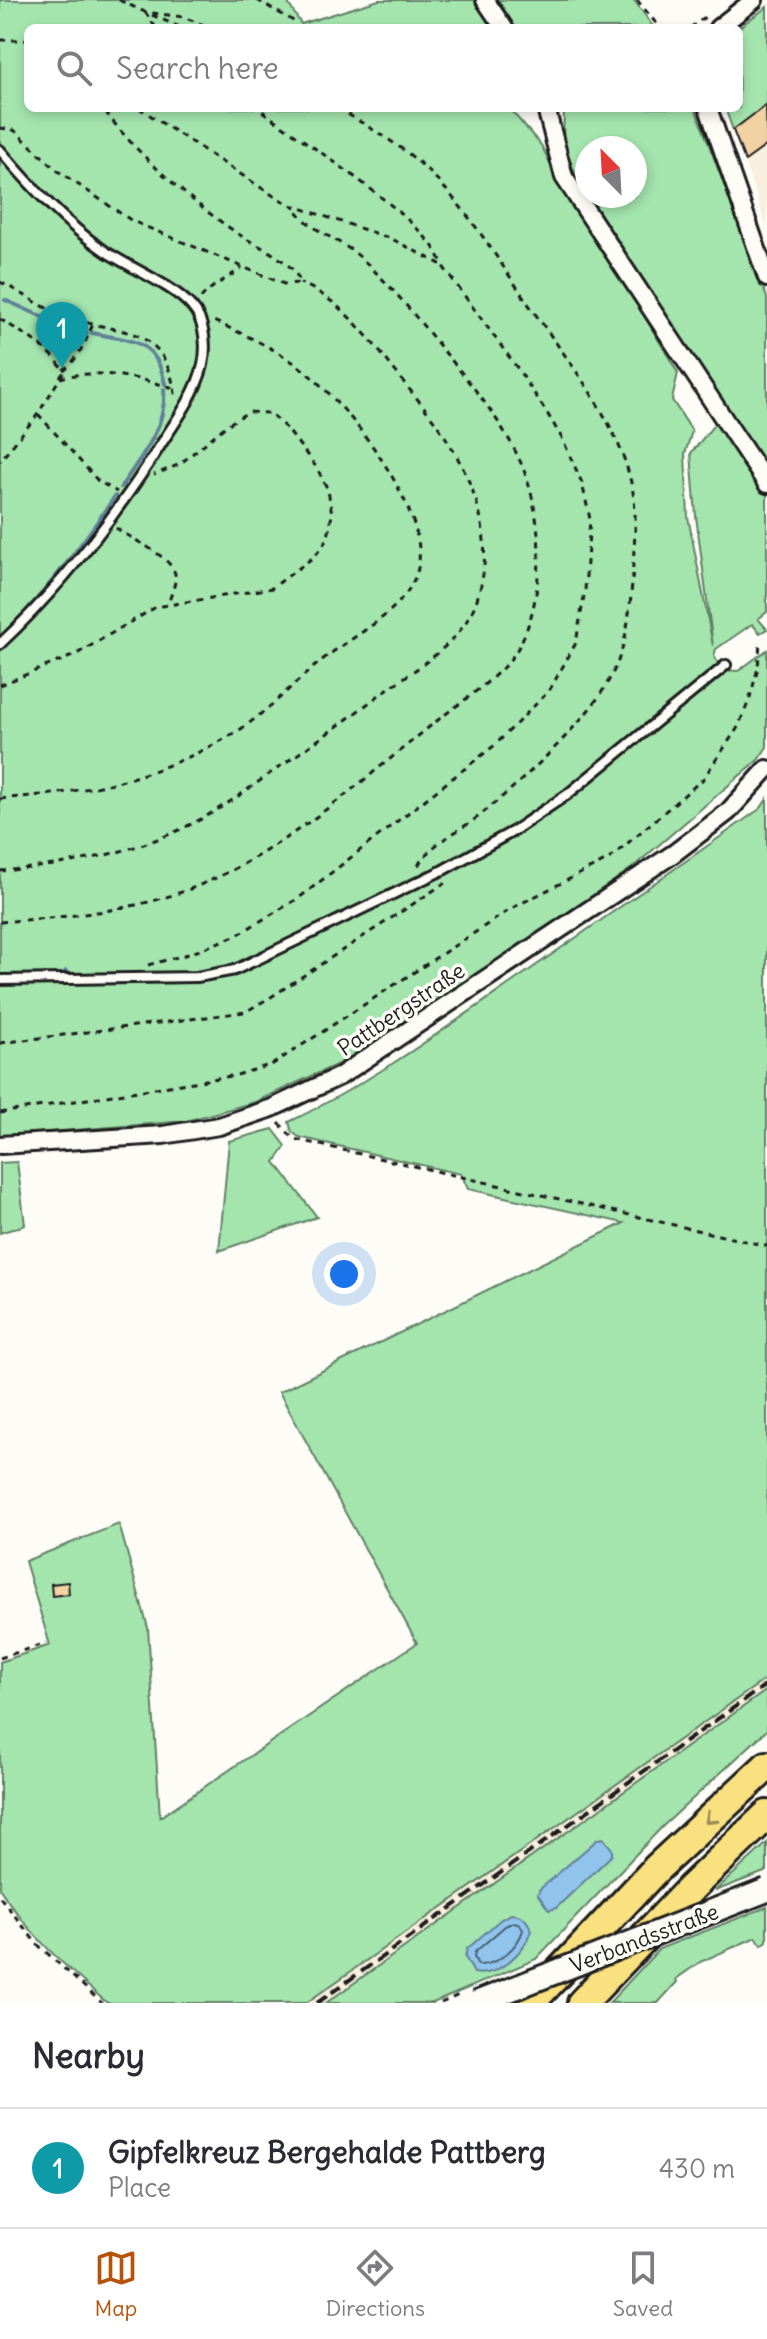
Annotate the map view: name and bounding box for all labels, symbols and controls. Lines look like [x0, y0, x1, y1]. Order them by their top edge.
search box [24, 24, 743, 112]
icon: search [52, 46, 96, 90]
text: Search here [116, 49, 279, 87]
north arrow [575, 136, 647, 208]
pin: 1 [36, 302, 88, 368]
street label: Pattbergstraße [332, 956, 470, 1062]
your location [324, 1254, 364, 1294]
one-way arrow [705, 1809, 719, 1824]
street label: Verbandsstraße [566, 1897, 722, 1979]
text: Nearby [32, 2034, 145, 2077]
text: Gipfelkreuz Bergehalde Pattberg [108, 2133, 546, 2171]
text: 1 [53, 2152, 63, 2185]
text: 430 m [659, 2152, 735, 2185]
text: Place [108, 2171, 171, 2204]
tab: Map [94, 2246, 138, 2322]
tab: Directions [326, 2246, 425, 2322]
tab: Saved [613, 2246, 673, 2322]

